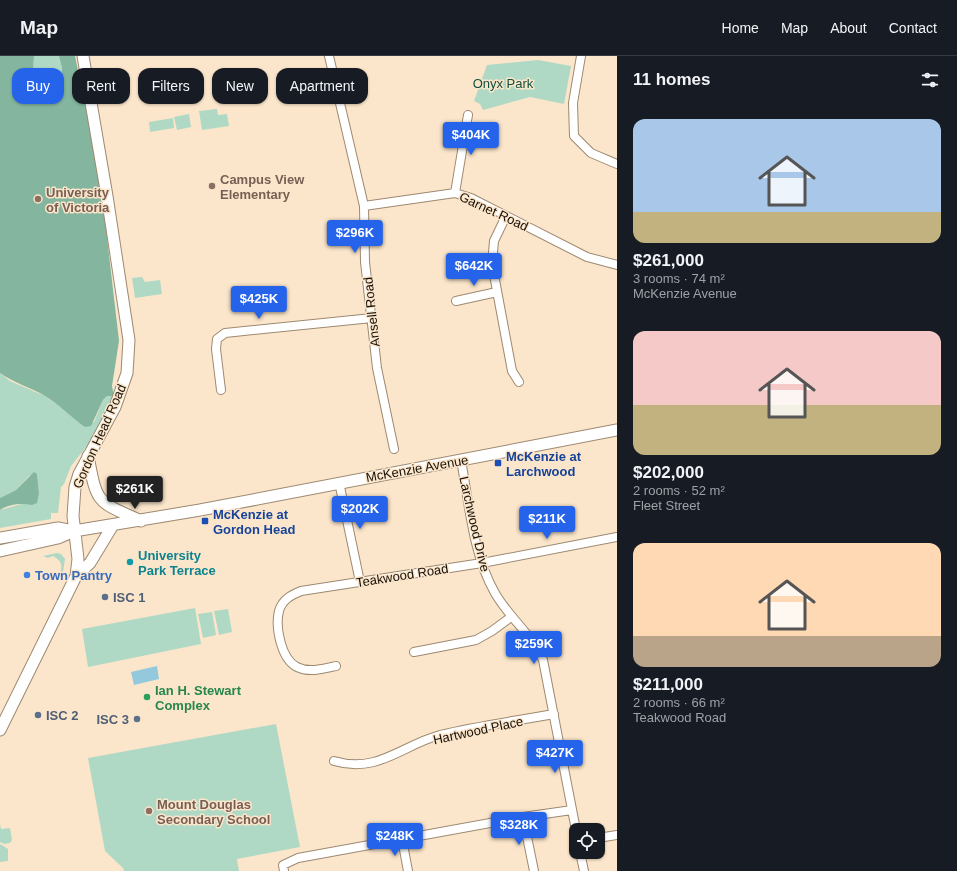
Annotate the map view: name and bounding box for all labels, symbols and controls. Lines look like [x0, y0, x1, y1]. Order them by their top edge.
text: Map [20, 17, 58, 38]
text: Home [722, 20, 759, 36]
text: Map [781, 20, 808, 36]
text: About [830, 20, 867, 36]
text: Contact [889, 20, 937, 36]
chip: Buy [12, 68, 64, 104]
chip: Rent [72, 68, 130, 104]
chip: Filters [138, 68, 204, 104]
chip: New [212, 68, 268, 104]
chip: Apartment [276, 68, 368, 104]
icon: filters [919, 69, 941, 91]
text: 11 homes [633, 70, 711, 89]
park label: Onyx Park [473, 76, 534, 91]
pin: $404K [443, 122, 499, 156]
text: $404K [452, 127, 490, 142]
icon: home [751, 145, 823, 217]
place label: Campus View Elementary [220, 172, 305, 202]
marker: Campus View Elementary [207, 181, 217, 191]
place label: University of Victoria [46, 185, 110, 215]
street label: Garnet Road [457, 189, 531, 234]
marker: University of Victoria [33, 194, 43, 204]
pin: $296K [327, 220, 383, 254]
text: $296K [336, 225, 374, 240]
text: $261,000 [633, 251, 704, 270]
pin: $642K [446, 253, 502, 287]
text: $642K [455, 258, 493, 273]
text: 3 rooms · 74 m² [633, 271, 725, 286]
street label: Ansell Road [360, 276, 383, 348]
pin: $425K [231, 286, 287, 320]
text: McKenzie Avenue [633, 286, 737, 301]
text: $425K [240, 291, 278, 306]
icon: home [751, 357, 823, 429]
street label: Gordon Head Road [70, 382, 129, 491]
place label: McKenzie at Larchwood [506, 449, 582, 479]
street label: McKenzie Avenue [365, 452, 470, 485]
marker: McKenzie at Larchwood [493, 458, 503, 468]
text: $202,000 [633, 463, 704, 482]
street label: Larchwood Drive [456, 475, 493, 573]
pin: $261K [107, 476, 163, 510]
text: $261K [116, 481, 154, 496]
text: 2 rooms · 52 m² [633, 483, 725, 498]
pin: $202K [332, 496, 388, 530]
text: Fleet Street [633, 498, 700, 513]
text: $202K [341, 501, 379, 516]
pin: $211K [519, 506, 575, 540]
place label: McKenzie at Gordon Head [213, 507, 295, 537]
text: $211K [528, 511, 566, 526]
marker: McKenzie at Gordon Head [200, 516, 210, 526]
place label: University Park Terrace [138, 548, 216, 578]
marker: University Park Terrace [125, 557, 135, 567]
street label: Teakwood Road [355, 561, 449, 590]
place label: Town Pantry [35, 568, 113, 583]
icon: home [751, 569, 823, 641]
marker: Town Pantry [22, 570, 32, 580]
place label: ISC 1 [113, 590, 146, 605]
marker: ISC 1 [100, 592, 110, 602]
pin: $259K [506, 631, 562, 665]
text: $259K [515, 636, 553, 651]
text: $211,000 [633, 675, 703, 694]
place label: Ian H. Stewart Complex [155, 683, 242, 713]
marker: Ian H. Stewart Complex [142, 692, 152, 702]
text: 2 rooms · 66 m² [633, 695, 725, 710]
place label: ISC 2 [46, 708, 79, 723]
marker: ISC 2 [33, 710, 43, 720]
text: Teakwood Road [633, 710, 726, 725]
place label: ISC 3 [96, 712, 129, 727]
marker: ISC 3 [132, 714, 142, 724]
street label: Hartwood Place [432, 714, 525, 747]
pin: $427K [527, 740, 583, 774]
text: $427K [536, 745, 574, 760]
place label: Mount Douglas Secondary School [157, 797, 270, 827]
marker: Mount Douglas Secondary School [144, 806, 154, 816]
pin: $328K [491, 812, 547, 846]
text: $328K [500, 817, 538, 832]
pin: $248K [367, 823, 423, 857]
map controls [569, 823, 605, 859]
button: locate [569, 823, 605, 859]
text: $248K [376, 828, 414, 843]

